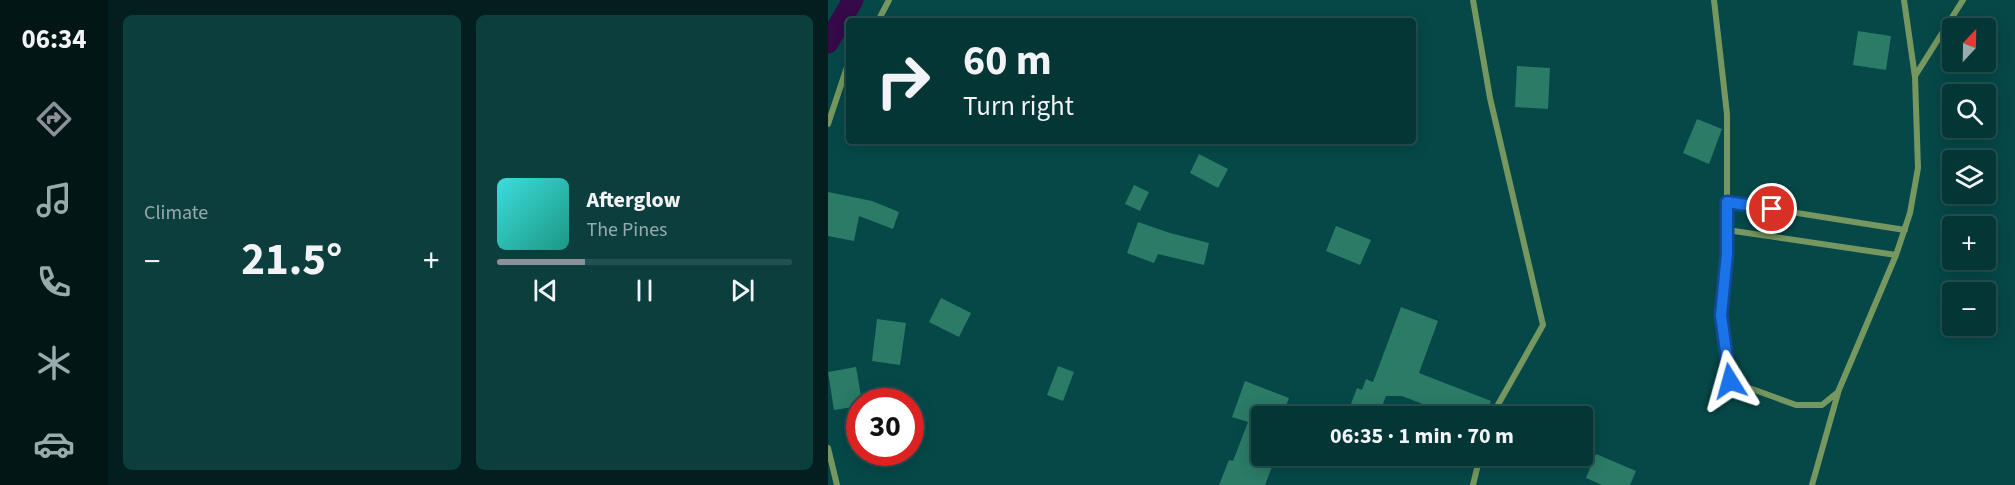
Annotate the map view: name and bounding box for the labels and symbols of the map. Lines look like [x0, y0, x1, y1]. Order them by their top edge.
north arrow [1942, 18, 1996, 72]
pin [1746, 183, 1797, 234]
position arrow [1698, 349, 1762, 413]
speed limit sign: 30 [846, 388, 924, 466]

